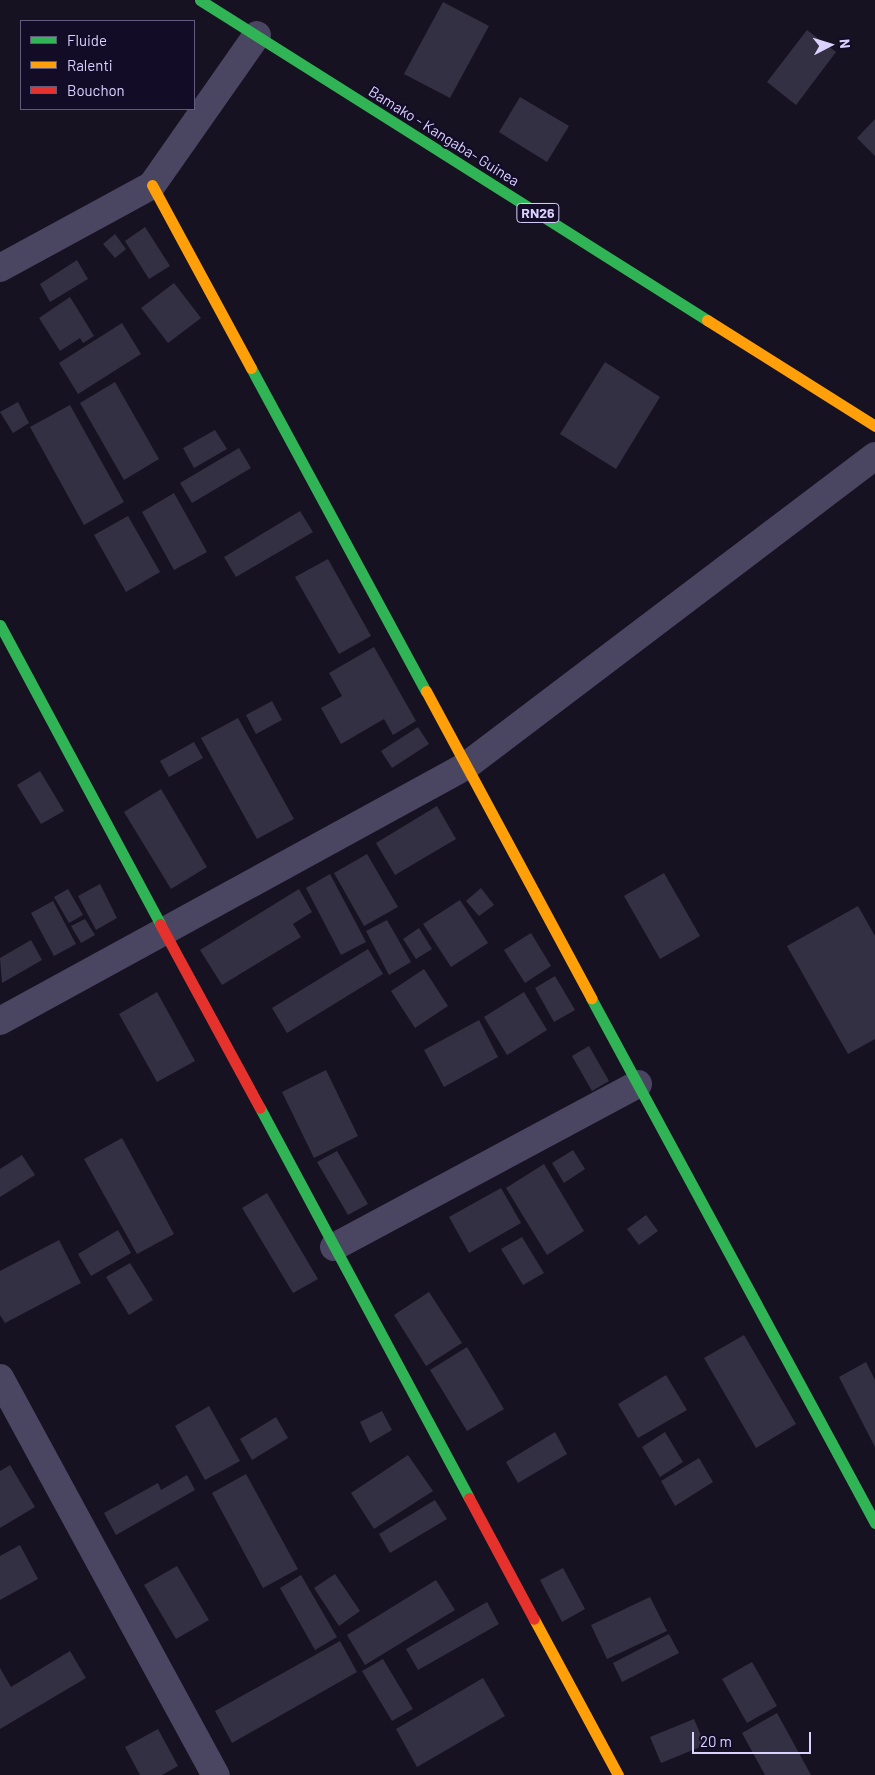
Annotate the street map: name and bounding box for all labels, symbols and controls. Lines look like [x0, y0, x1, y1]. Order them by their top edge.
legend [20, 20, 195, 110]
north arrow [805, 20, 855, 70]
text: Fluide [67, 31, 107, 49]
text: N [837, 38, 854, 49]
text: Ralenti [67, 56, 113, 74]
text: Bouchon [67, 81, 125, 99]
street label: Bamako - Kangaba- Guinea [365, 82, 523, 190]
road number: RN26 [516, 202, 560, 224]
scale bar [695, 1722, 814, 1754]
text: 20 m [700, 1732, 732, 1750]

